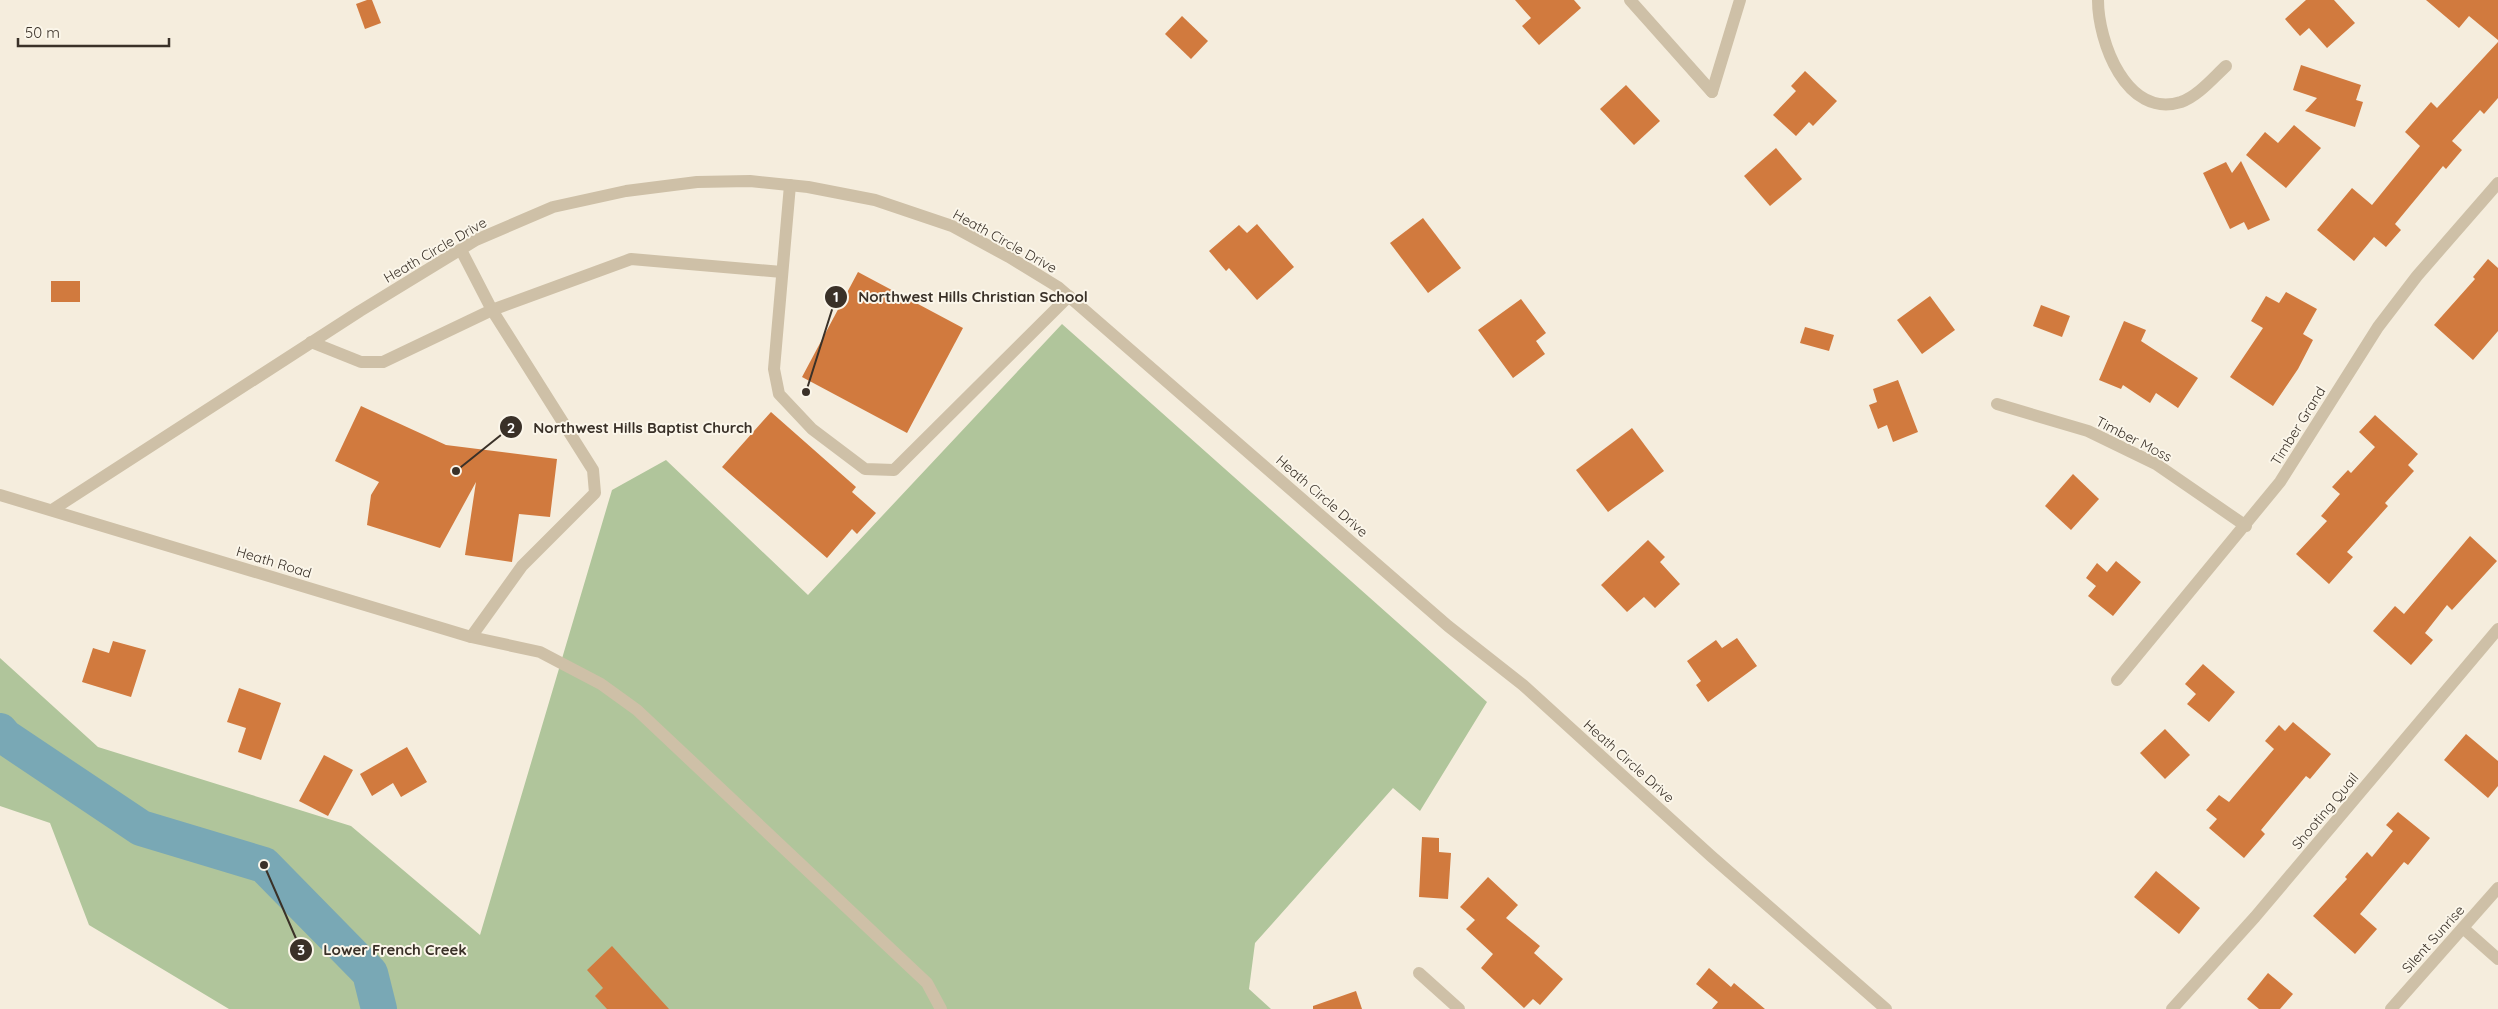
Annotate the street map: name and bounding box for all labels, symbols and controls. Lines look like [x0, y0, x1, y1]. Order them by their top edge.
scale bar [18, 15, 169, 47]
text: 50 m [25, 23, 60, 42]
street label: Heath Circle Drive [950, 205, 1060, 277]
street label: Heath Circle Drive [380, 213, 490, 287]
callout: Northwest Hills Christian School [823, 282, 1098, 312]
text: 1 [833, 287, 839, 306]
text: Northwest Hills Christian School [858, 287, 1088, 306]
street label: Timber Grand [2267, 383, 2329, 469]
callout: Northwest Hills Baptist Church [498, 412, 763, 442]
street label: Timber Moss [2093, 412, 2175, 466]
text: 2 [507, 418, 515, 437]
text: Northwest Hills Baptist Church [533, 418, 753, 437]
street label: Heath Circle Drive [1272, 451, 1372, 541]
street label: Heath Road [234, 542, 314, 582]
street label: Heath Circle Drive [1580, 715, 1678, 807]
street label: Shooting Quail [2288, 769, 2362, 853]
street label: Silent Sunrise [2398, 901, 2468, 977]
callout: Lower French Creek [289, 935, 477, 965]
text: 3 [297, 940, 305, 959]
text: Lower French Creek [323, 940, 467, 959]

